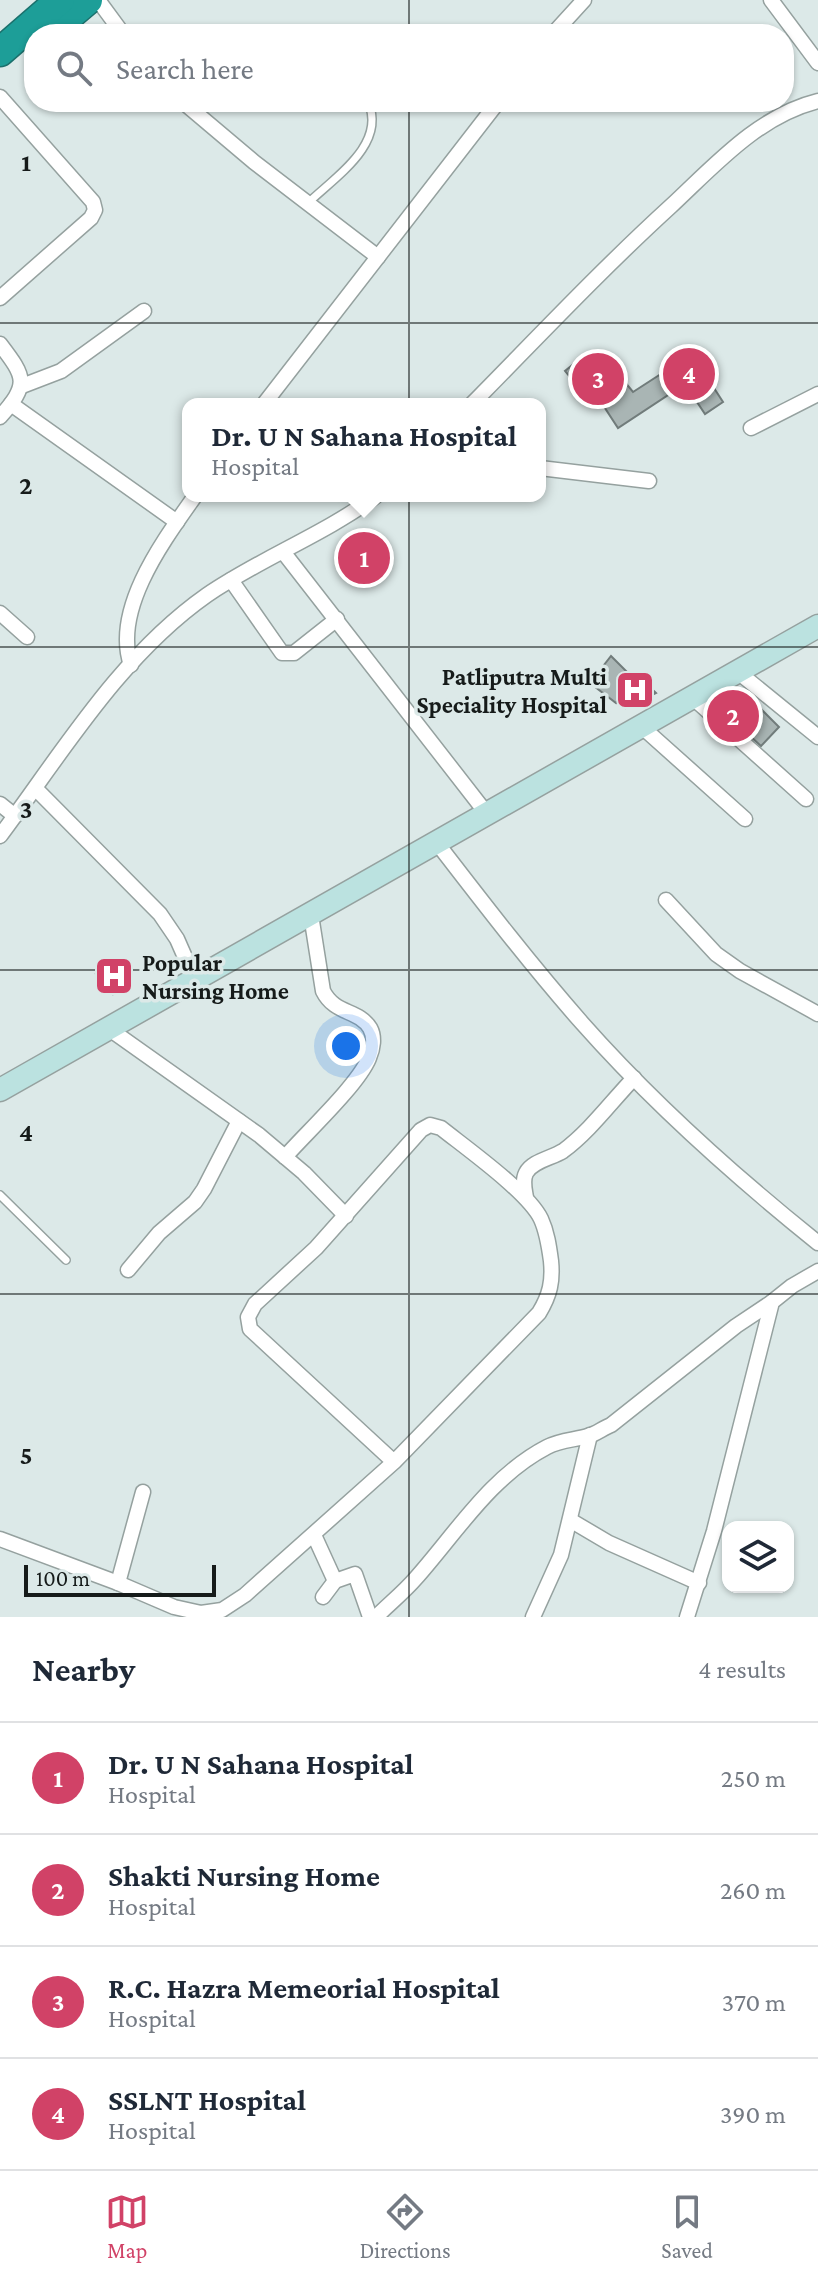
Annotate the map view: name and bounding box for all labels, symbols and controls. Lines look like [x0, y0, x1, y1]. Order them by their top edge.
search box [24, 24, 794, 112]
icon: search [52, 46, 96, 90]
text: Search here [116, 52, 254, 85]
text: 1 [21, 148, 31, 177]
pin: 4 [663, 344, 715, 404]
pin: 3 [572, 349, 624, 409]
popup [182, 398, 546, 502]
text: Dr. U N Sahana Hospital [211, 419, 517, 452]
text: Hospital [211, 452, 299, 481]
text: 2 [19, 471, 33, 500]
pin: 1 [338, 528, 390, 588]
place label: Patliputra Multi Speciality Hospital [416, 663, 607, 718]
hospital icon: Patliputra Multi Speciality Hospital [614, 669, 656, 711]
pin: 2 [707, 686, 759, 746]
text: 3 [20, 795, 32, 824]
place label: Popular Nursing Home [142, 949, 289, 1004]
hospital icon: Popular Nursing Home [93, 955, 135, 997]
your location [326, 1026, 366, 1066]
text: 4 [19, 1118, 33, 1147]
text: 5 [20, 1441, 32, 1470]
map controls [722, 1521, 794, 1593]
button: layers [722, 1521, 794, 1593]
scale bar [24, 1561, 216, 1597]
text: 100 m [36, 1566, 90, 1591]
text: Nearby [32, 1651, 135, 1688]
text: 4 results [698, 1655, 786, 1684]
text: Dr. U N Sahana Hospital [108, 1747, 414, 1780]
text: 1 [53, 1764, 63, 1793]
text: 250 m [721, 1764, 786, 1793]
text: Hospital [108, 1780, 196, 1809]
text: Shakti Nursing Home [108, 1859, 380, 1892]
text: 2 [51, 1876, 65, 1905]
text: 260 m [720, 1876, 786, 1905]
text: Hospital [108, 1892, 196, 1921]
text: R.C. Hazra Memeorial Hospital [108, 1971, 500, 2004]
text: 3 [52, 1988, 64, 2017]
text: 370 m [722, 1988, 786, 2017]
text: Hospital [108, 2004, 196, 2033]
text: SSLNT Hospital [108, 2083, 306, 2116]
text: 4 [51, 2100, 65, 2129]
text: 390 m [720, 2100, 786, 2129]
text: Hospital [108, 2116, 196, 2145]
tab: Map [105, 2190, 149, 2263]
tab: Directions [360, 2190, 451, 2263]
tab: Saved [661, 2190, 713, 2263]

